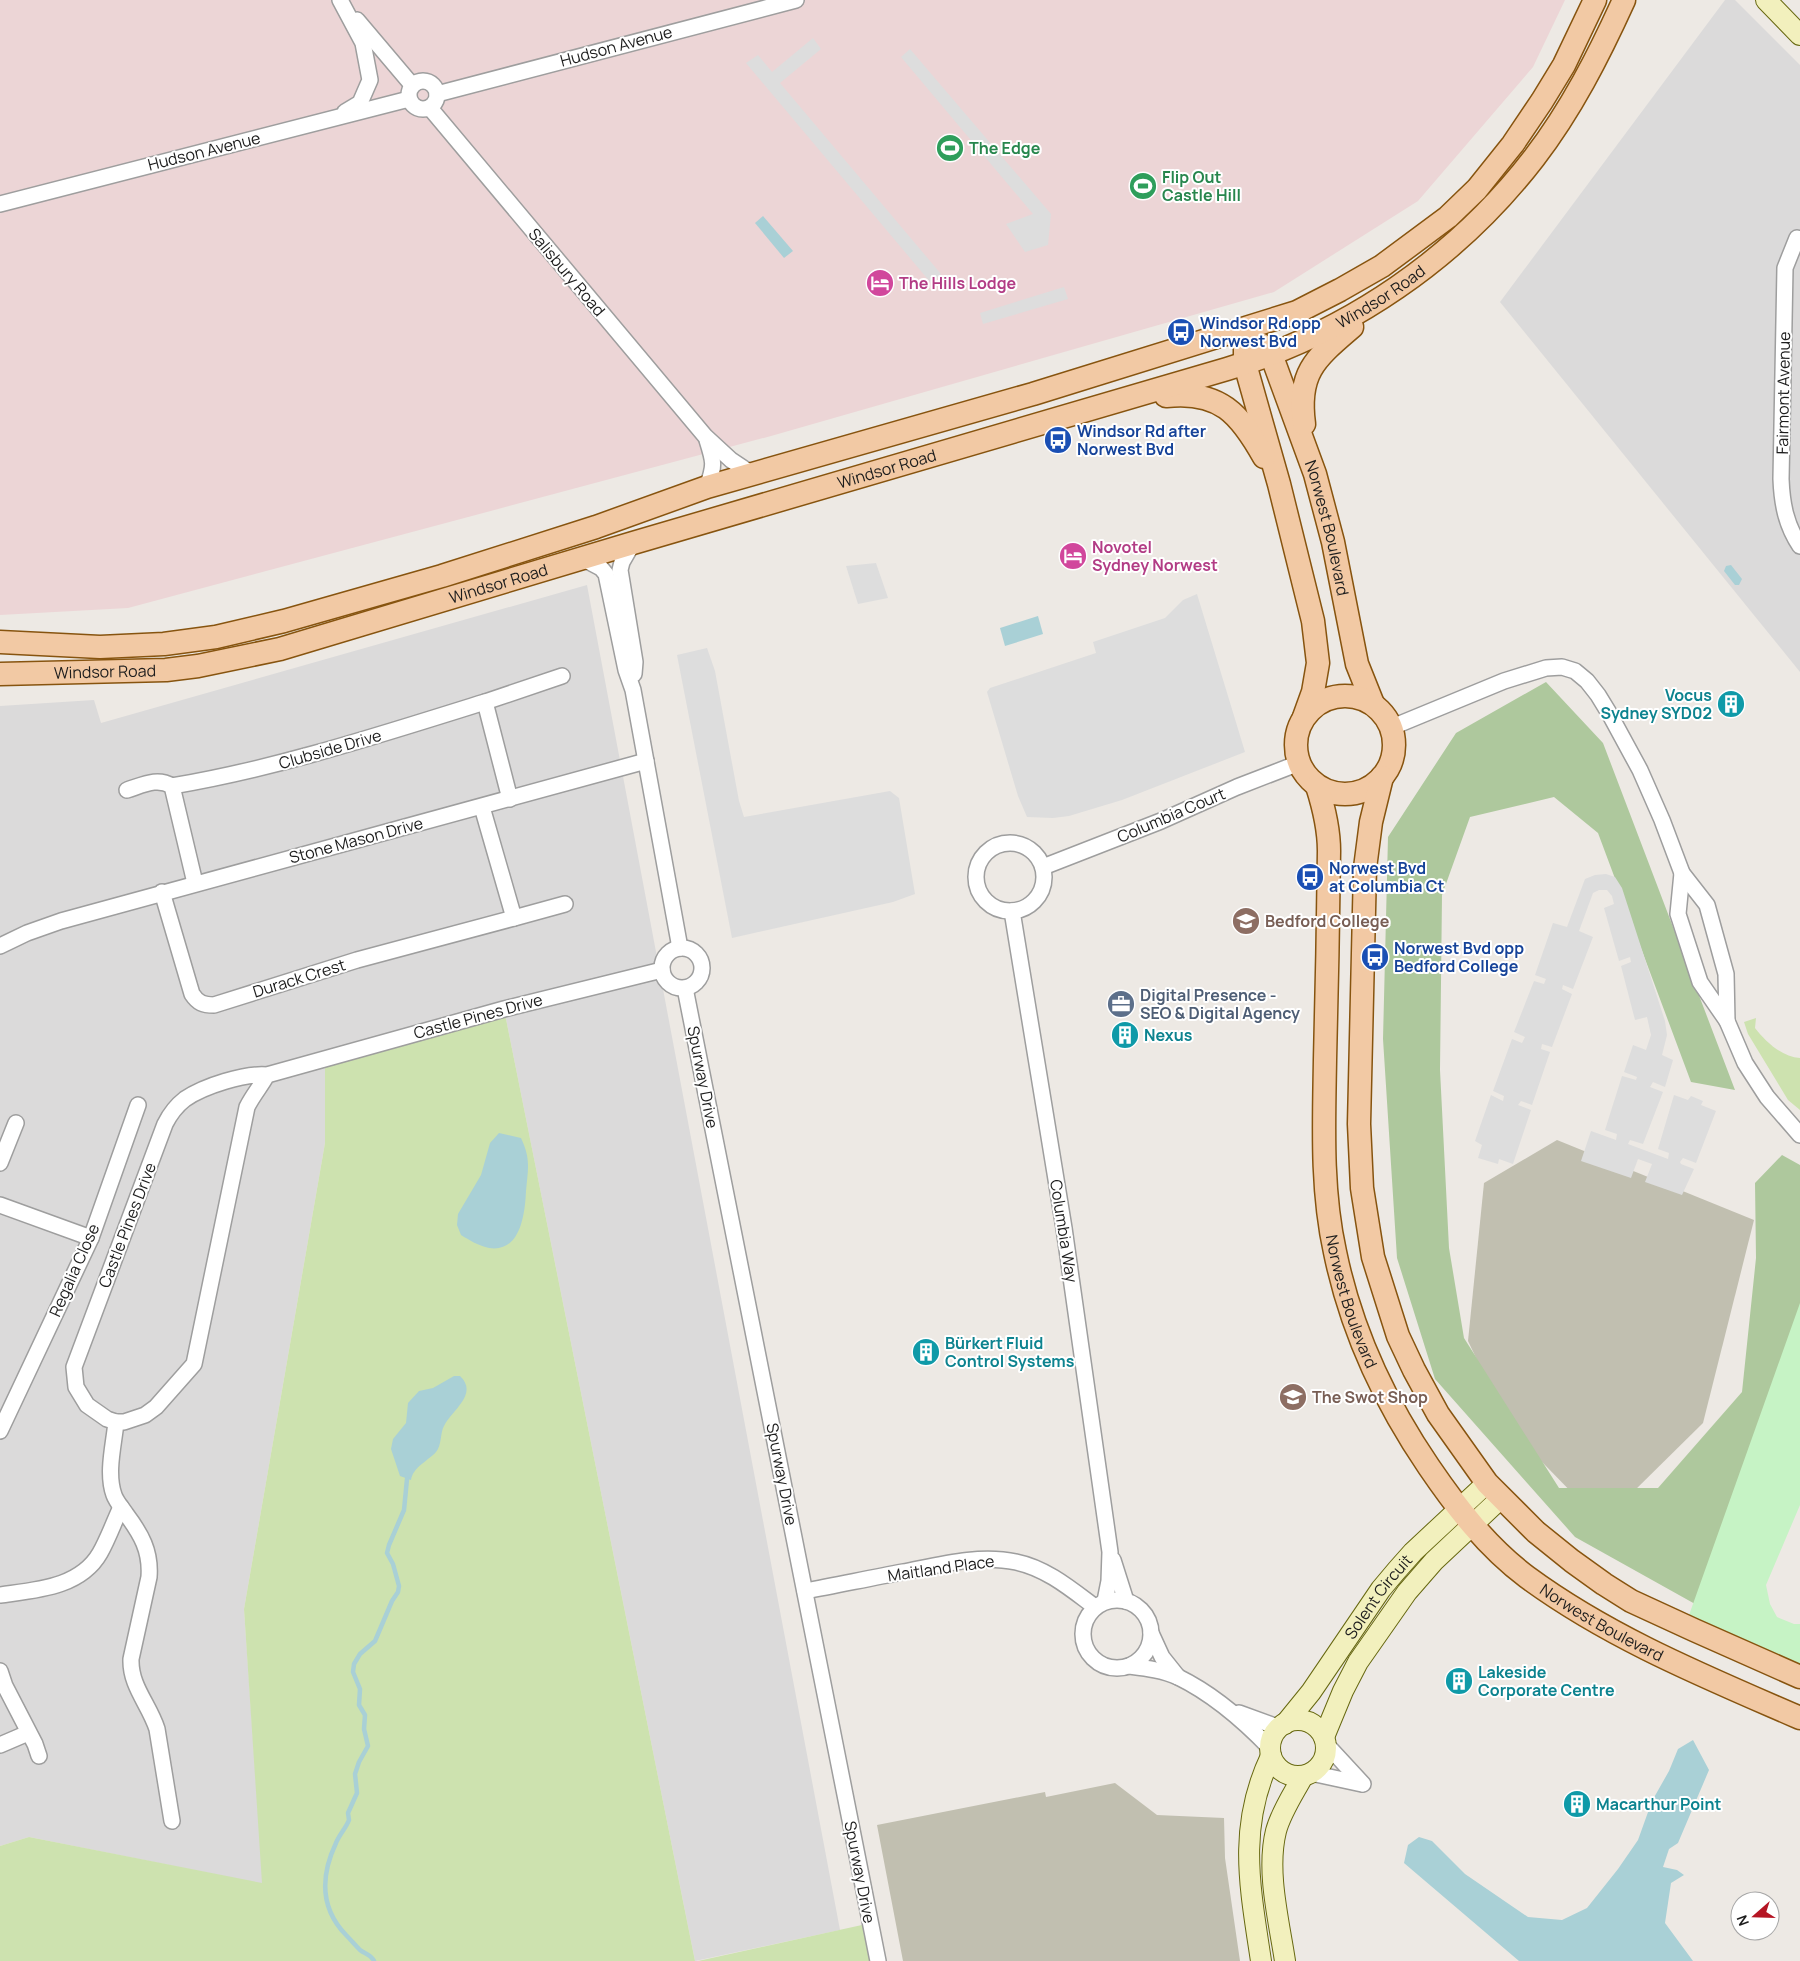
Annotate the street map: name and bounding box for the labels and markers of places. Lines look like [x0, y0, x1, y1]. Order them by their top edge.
sports icon: The Edge [935, 133, 965, 163]
place label: The Edge [969, 137, 1041, 159]
place label: Flip Out Castle Hill [1162, 166, 1241, 206]
sports icon: Flip Out Castle Hill [1128, 171, 1158, 201]
hotel icon: The Hills Lodge [865, 268, 895, 298]
place label: The Hills Lodge [899, 272, 1017, 294]
place label: Windsor Rd opp Norwest Bvd [1200, 312, 1321, 352]
bus stop icon: Windsor Rd opp Norwest Bvd [1166, 317, 1196, 347]
place label: Windsor Rd after Norwest Bvd [1077, 420, 1206, 460]
bus stop icon: Windsor Rd after Norwest Bvd [1043, 425, 1073, 455]
place label: Novotel Sydney Norwest [1092, 536, 1218, 576]
hotel icon: Novotel Sydney Norwest [1058, 541, 1088, 571]
place label: Vocus Sydney SYD02 [1601, 684, 1712, 724]
building icon: Vocus Sydney SYD02 [1716, 689, 1746, 719]
place label: Norwest Bvd at Columbia Ct [1329, 857, 1445, 897]
bus stop icon: Norwest Bvd at Columbia Ct [1295, 862, 1325, 892]
school or university icon: Bedford College [1231, 906, 1261, 936]
place label: Bedford College [1265, 910, 1390, 932]
place label: Norwest Bvd opp Bedford College [1394, 937, 1524, 977]
bus stop icon: Norwest Bvd opp Bedford College [1360, 942, 1390, 972]
place label: Digital Presence - SEO & Digital Agency [1140, 984, 1300, 1024]
office icon: Digital Presence - SEO & Digital Agency [1106, 989, 1136, 1019]
building icon: Nexus [1110, 1020, 1140, 1050]
place label: Nexus [1144, 1024, 1193, 1046]
place label: Bürkert Fluid Control Systems [945, 1332, 1075, 1372]
building icon: Bürkert Fluid Control Systems [911, 1337, 941, 1367]
school or university icon: The Swot Shop [1278, 1382, 1308, 1412]
place label: The Swot Shop [1312, 1386, 1428, 1408]
place label: Lakeside Corporate Centre [1478, 1661, 1615, 1701]
building icon: Lakeside Corporate Centre [1444, 1666, 1474, 1696]
building icon: Macarthur Point [1562, 1789, 1592, 1819]
place label: Macarthur Point [1596, 1793, 1722, 1815]

